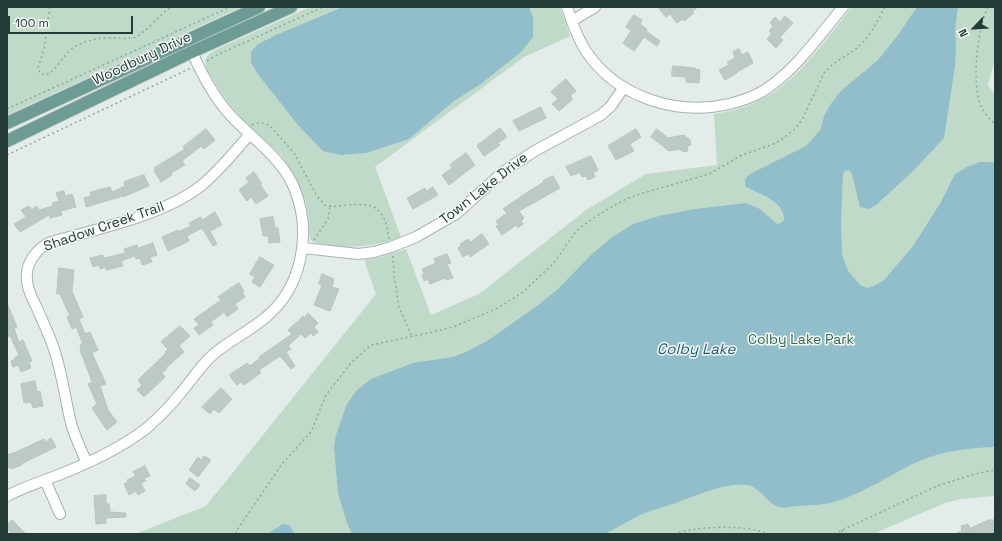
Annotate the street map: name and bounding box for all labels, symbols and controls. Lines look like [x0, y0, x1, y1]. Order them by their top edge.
scale bar [10, 8, 135, 34]
north arrow [954, 8, 994, 48]
text: 100 m [15, 15, 49, 31]
text: N [955, 27, 971, 39]
street label: Woodbury Drive [90, 29, 194, 89]
street label: Town Lake Drive [437, 149, 531, 229]
street label: Shadow Creek Trail [42, 199, 166, 255]
park label: Colby Lake Park [748, 332, 854, 348]
water label: Colby Lake [657, 341, 735, 359]

